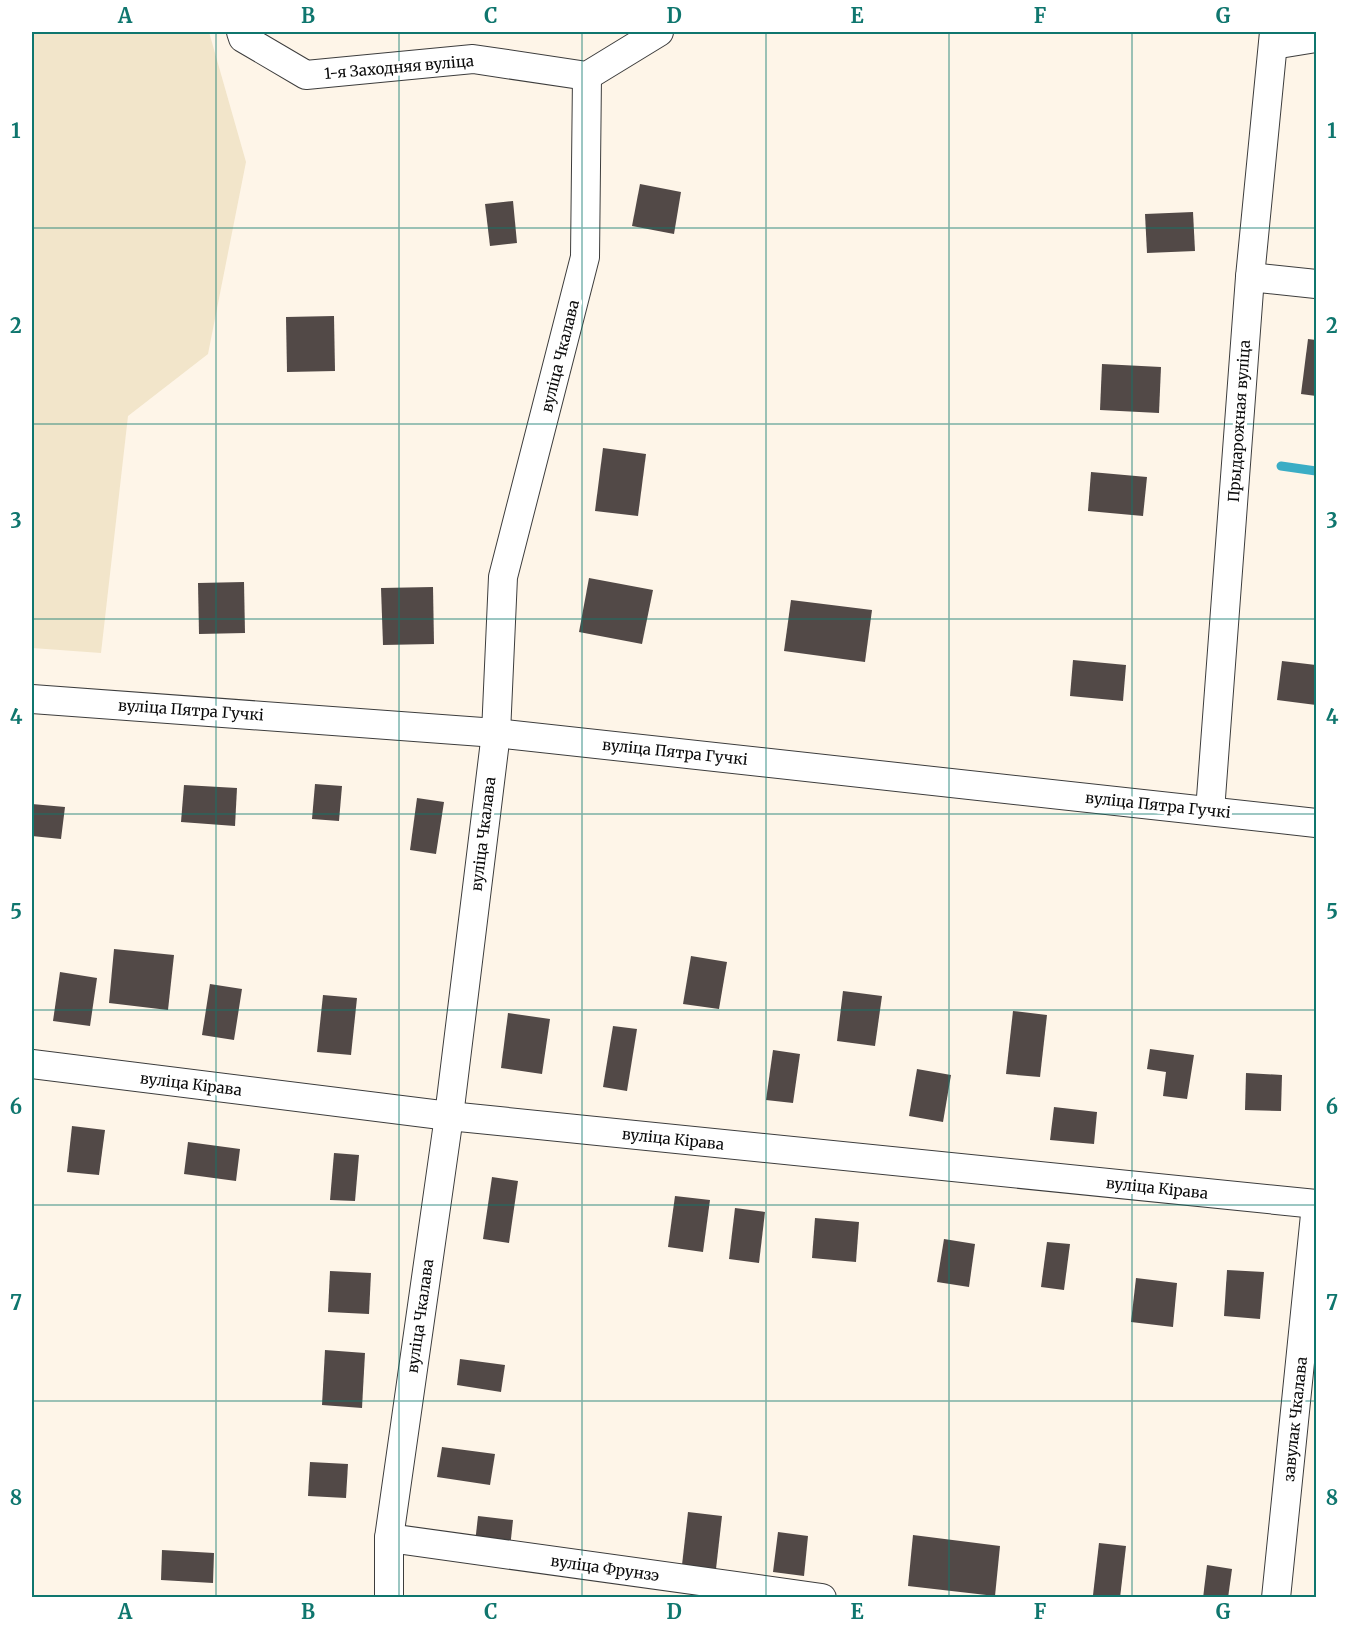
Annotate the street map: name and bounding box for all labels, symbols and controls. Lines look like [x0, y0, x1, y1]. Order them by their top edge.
text: A [117, 3, 133, 28]
text: B [301, 3, 315, 28]
text: C [484, 3, 498, 28]
text: D [666, 3, 682, 28]
text: E [850, 3, 864, 28]
text: F [1034, 3, 1047, 28]
text: G [1216, 3, 1231, 28]
street label: 1-я Заходняя вуліца [323, 51, 475, 83]
text: 1 [11, 118, 21, 143]
text: 1 [1327, 118, 1337, 143]
street label: вуліца Чкалава [537, 298, 583, 414]
text: 2 [10, 313, 22, 338]
text: 2 [1326, 313, 1338, 338]
street label: Прыдарожная вуліца [1224, 339, 1254, 503]
text: 3 [10, 508, 22, 533]
text: 3 [1326, 508, 1338, 533]
street label: вуліца Пятра Гучкі [117, 695, 265, 725]
text: 4 [10, 704, 23, 729]
text: 4 [1326, 704, 1339, 729]
street label: вуліца Пятра Гучкі [601, 735, 749, 769]
street label: вуліца Чкалава [467, 776, 499, 892]
street label: вуліца Пятра Гучкі [1084, 788, 1232, 822]
text: 5 [10, 899, 22, 924]
text: 5 [1326, 899, 1338, 924]
street label: вуліца Кірава [139, 1068, 243, 1100]
text: 6 [10, 1094, 22, 1119]
text: 6 [1326, 1094, 1338, 1119]
street label: вуліца Кірава [621, 1124, 725, 1154]
street label: вуліца Кірава [1105, 1173, 1209, 1203]
street label: вуліца Чкалава [403, 1258, 437, 1374]
text: 7 [10, 1290, 22, 1315]
text: 7 [1326, 1290, 1338, 1315]
street label: завулак Чкалава [1279, 1356, 1311, 1482]
text: 8 [10, 1485, 22, 1510]
text: 8 [1326, 1485, 1338, 1510]
street label: вуліца Фрунзэ [550, 1551, 661, 1585]
text: A [117, 1599, 133, 1624]
text: B [301, 1599, 315, 1624]
text: C [484, 1599, 498, 1624]
text: D [666, 1599, 682, 1624]
text: E [850, 1599, 864, 1624]
text: F [1034, 1599, 1047, 1624]
text: G [1216, 1599, 1231, 1624]

